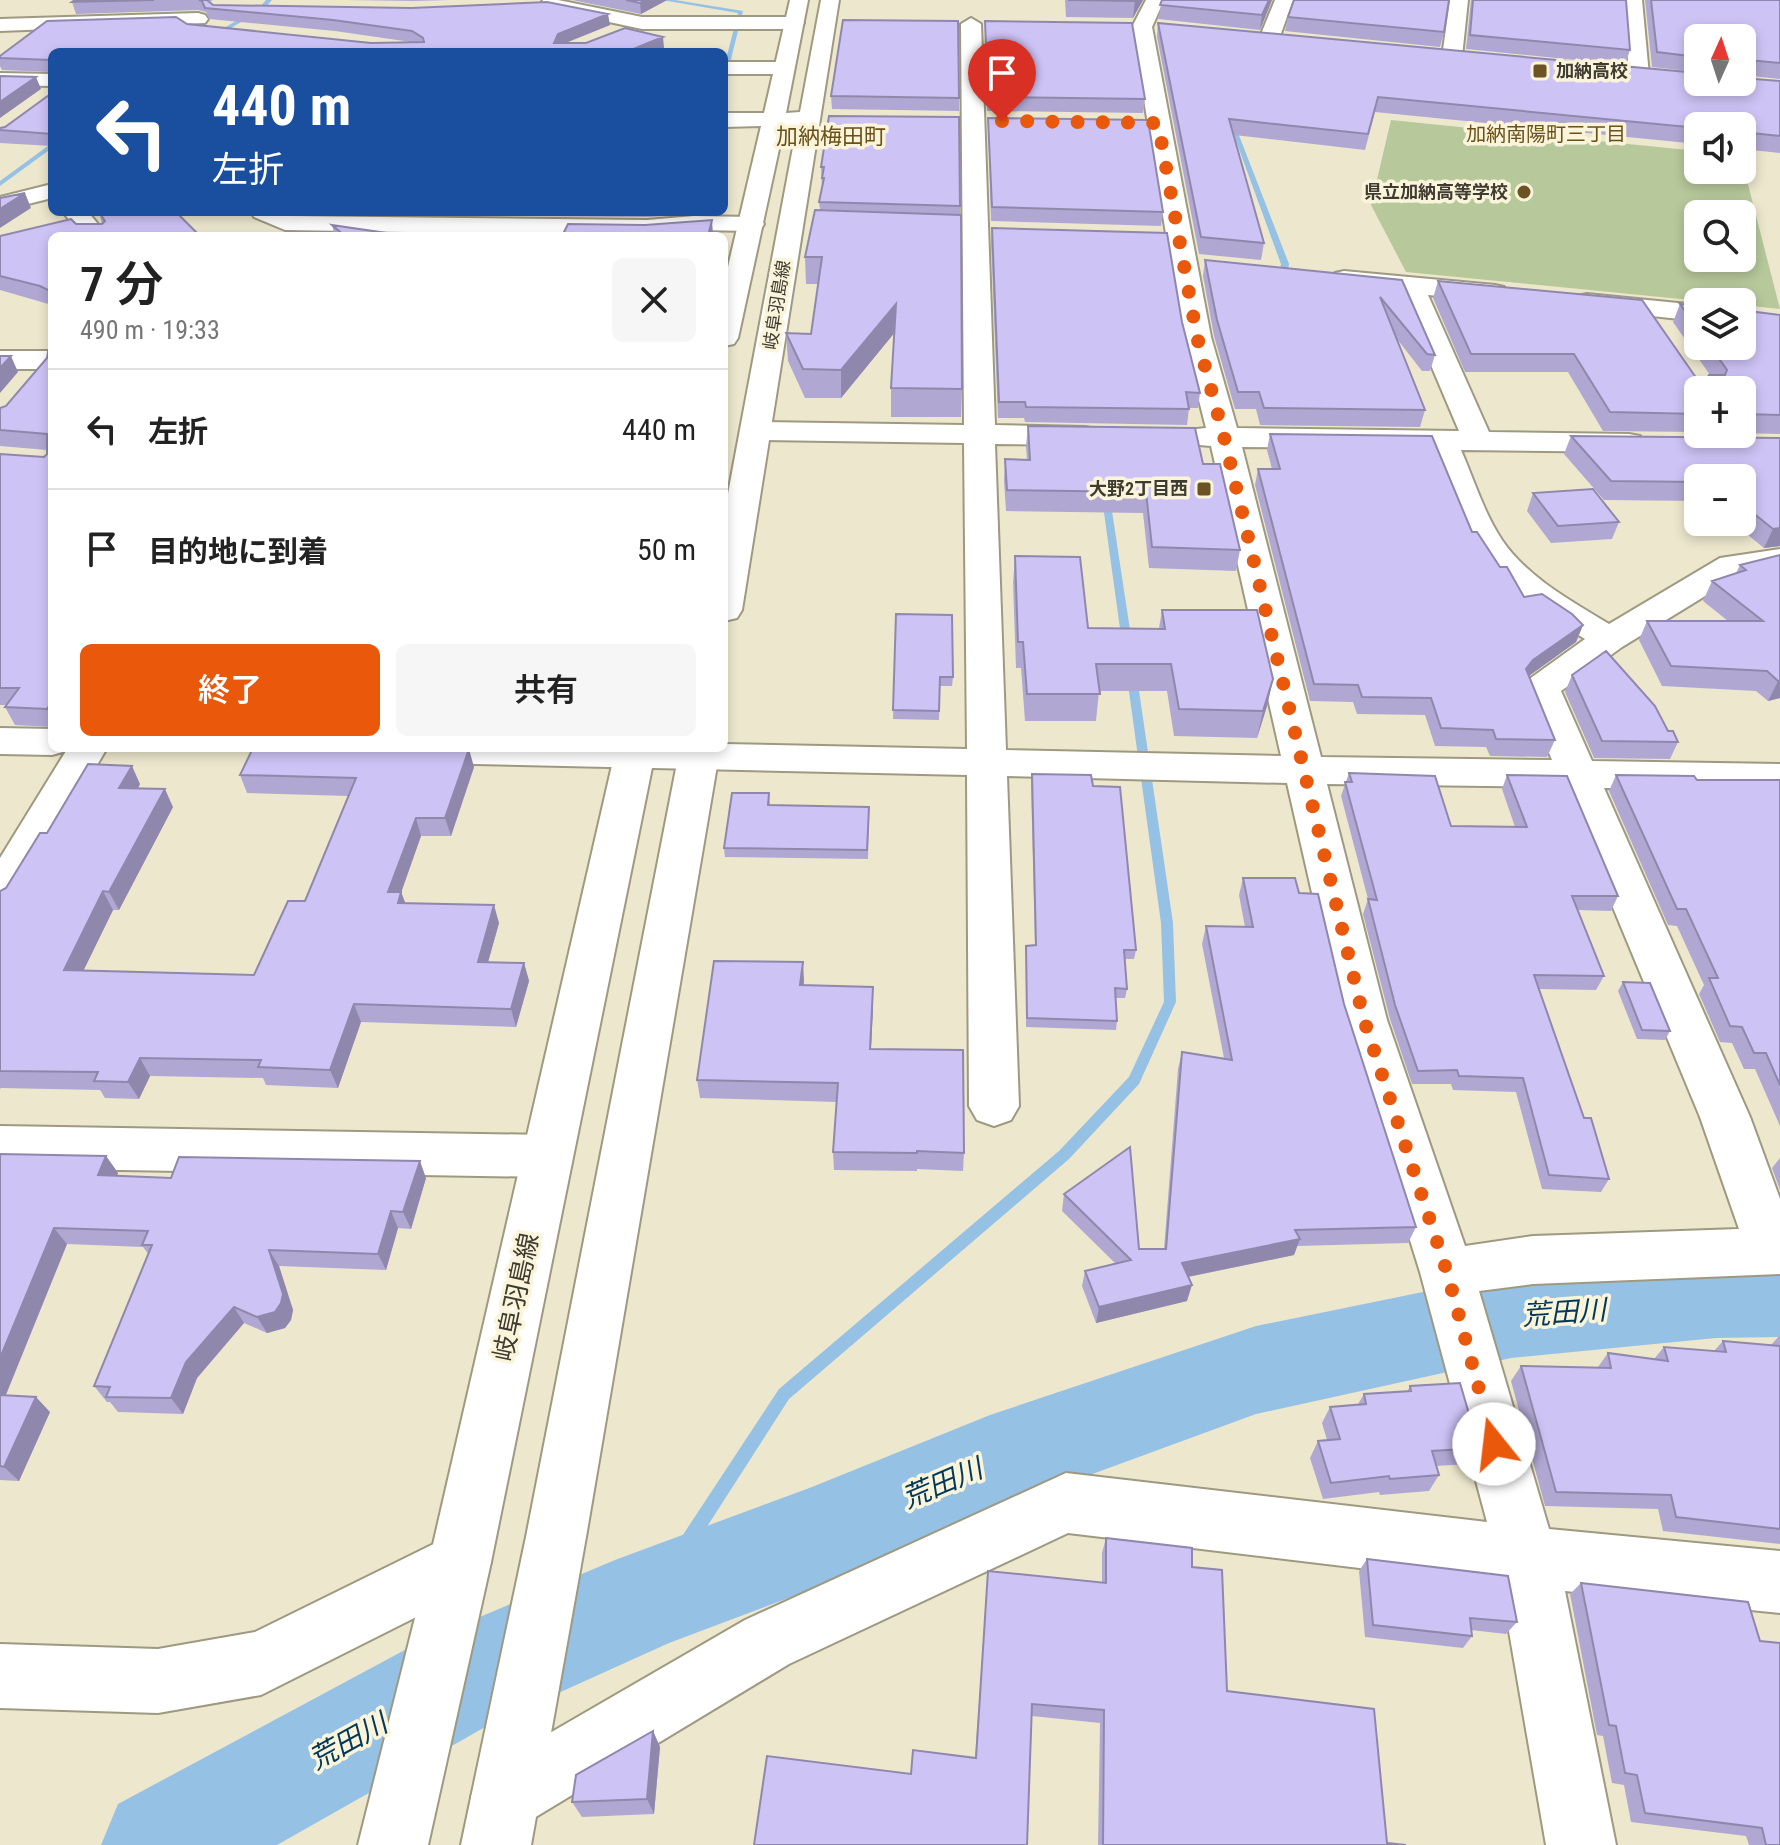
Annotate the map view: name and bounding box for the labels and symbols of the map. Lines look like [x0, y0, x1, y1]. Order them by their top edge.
north arrow [1684, 24, 1756, 96]
pin [968, 39, 1036, 121]
place label: 加納高校 [1556, 60, 1628, 81]
marker: 加納高校 [1531, 62, 1549, 80]
district label: 加納南陽町三丁目 [1466, 122, 1626, 146]
district label: 加納梅田町 [776, 124, 886, 149]
place label: 県立加納高等学校 [1364, 181, 1508, 202]
marker: 県立加納高等学校 [1515, 183, 1533, 201]
street label: 岐阜羽島線 [759, 259, 794, 351]
place label: 大野2丁目西 [1089, 478, 1188, 499]
marker: 大野2丁目西 [1195, 480, 1213, 498]
street label: 岐阜羽島線 [488, 1230, 544, 1364]
water label: 荒田川 [1521, 1293, 1610, 1332]
position arrow [1452, 1402, 1536, 1486]
water label: 荒田川 [897, 1451, 990, 1515]
water label: 荒田川 [304, 1705, 396, 1776]

